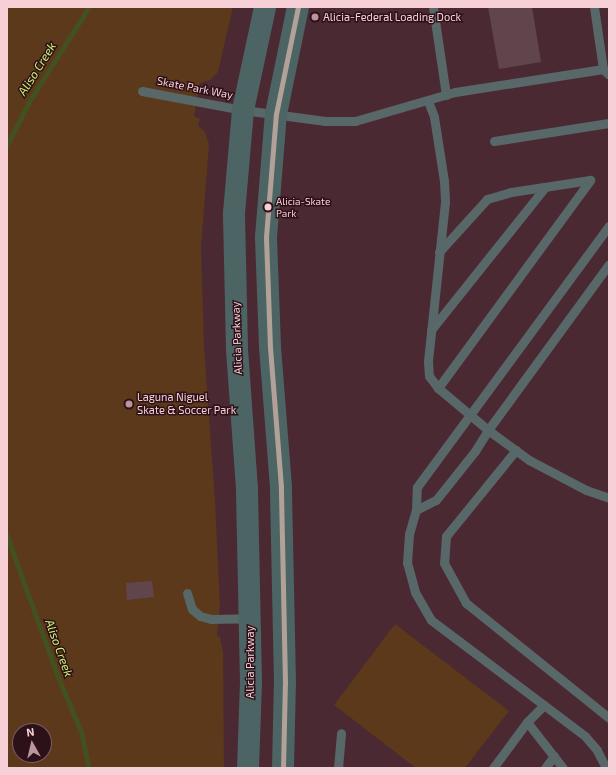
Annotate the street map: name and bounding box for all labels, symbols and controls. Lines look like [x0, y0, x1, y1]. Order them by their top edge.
place label: Alicia-Federal Loading Dock [323, 10, 461, 24]
marker: Alicia-Federal Loading Dock [310, 12, 320, 22]
water label: Aliso Creek [15, 40, 59, 98]
street label: Skate Park Way [156, 74, 234, 102]
place label: Alicia-Skate Park [276, 195, 330, 218]
marker: Alicia-Skate Park [263, 202, 273, 212]
street label: Alicia Parkway [229, 301, 245, 375]
place label: Laguna Niguel Skate & Soccer Park [137, 391, 237, 417]
marker: Laguna Niguel Skate & Soccer Park [124, 399, 134, 409]
water label: Aliso Creek [42, 617, 76, 679]
street label: Alicia Parkway [243, 626, 257, 698]
north arrow [12, 723, 52, 763]
text: N [26, 725, 35, 739]

